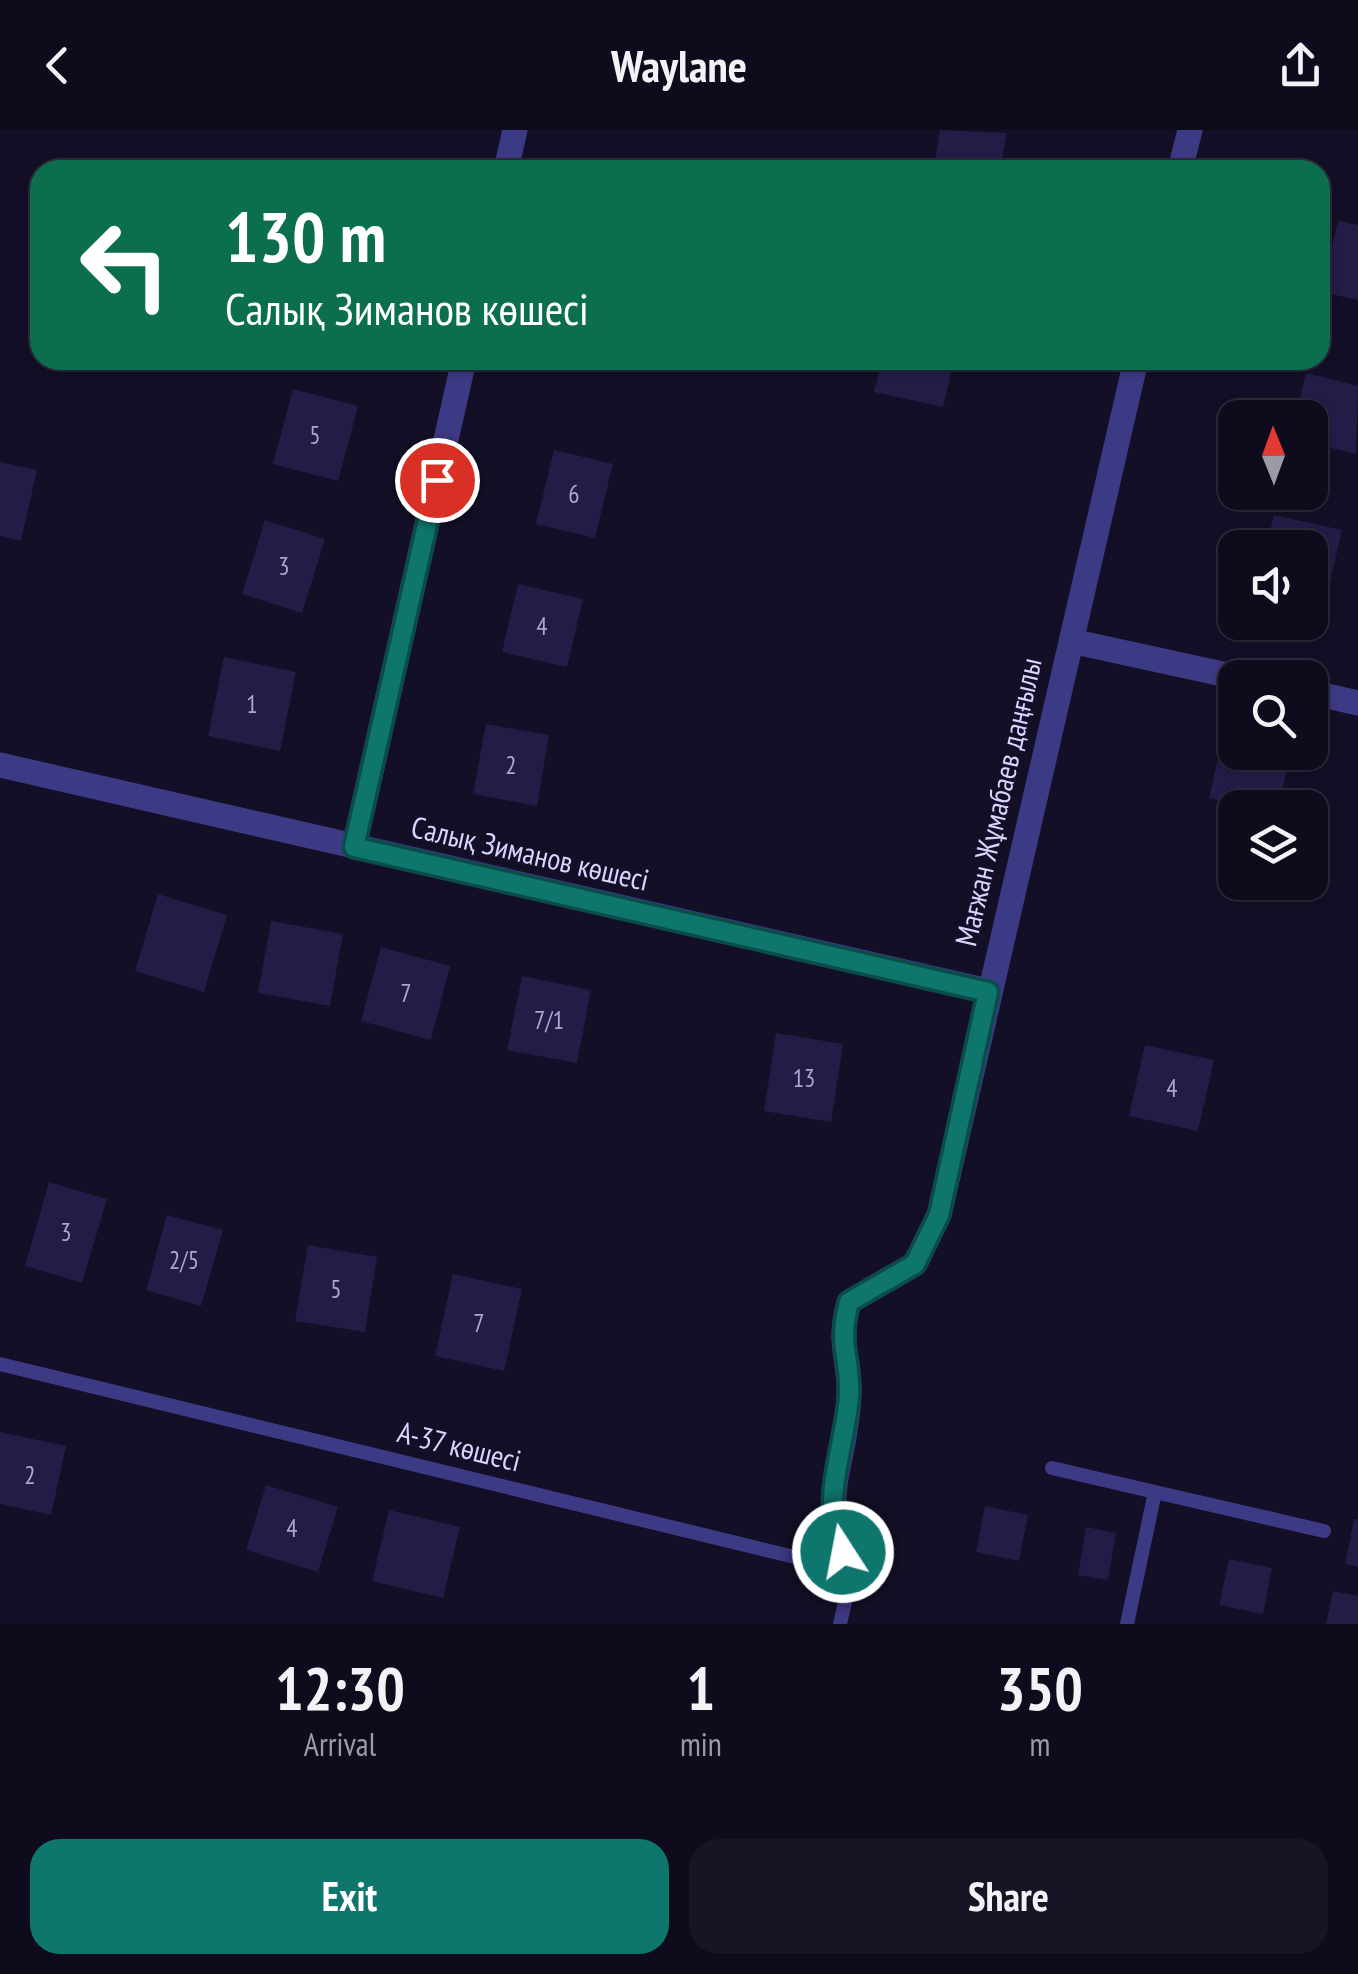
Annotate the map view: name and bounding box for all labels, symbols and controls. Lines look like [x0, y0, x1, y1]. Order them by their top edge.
text: Waylane [611, 36, 747, 94]
icon: back [30, 38, 85, 93]
icon: share [1273, 38, 1328, 93]
text: 130 m [225, 191, 386, 281]
icon: left [60, 200, 190, 330]
text: Салық Зиманов көшесі [225, 279, 589, 337]
north arrow [1218, 400, 1328, 510]
map controls [1218, 400, 1328, 900]
house number: 5 [309, 419, 321, 451]
pin [395, 438, 480, 523]
icon: arrive [410, 453, 465, 508]
house number: 6 [568, 478, 580, 510]
button: sound [1218, 530, 1328, 640]
house number: 3 [278, 550, 290, 582]
house number: 4 [536, 610, 548, 642]
street label: Мағжан Жұмабаев даңғылы [945, 654, 1050, 950]
button: search [1218, 660, 1328, 770]
house number: 1 [246, 688, 258, 720]
house number: 2 [505, 749, 517, 781]
button: layers [1218, 790, 1328, 900]
street label: Салық Зиманов көшесі [408, 806, 653, 899]
house number: 7 [400, 977, 412, 1009]
house number: 7/1 [534, 1004, 564, 1036]
house number: 13 [793, 1062, 815, 1094]
house number: 4 [1166, 1072, 1178, 1104]
house number: 3 [60, 1216, 72, 1248]
house number: 2/5 [169, 1244, 199, 1276]
house number: 5 [330, 1273, 342, 1305]
house number: 7 [473, 1307, 485, 1339]
street label: А-37 көшесі [394, 1411, 525, 1480]
house number: 2 [24, 1459, 36, 1491]
position arrow [791, 1500, 895, 1604]
house number: 4 [286, 1512, 298, 1544]
text: 12:30 [275, 1649, 405, 1727]
text: 1 [687, 1649, 715, 1727]
text: 350 [997, 1649, 1083, 1727]
text: Arrival [304, 1723, 376, 1765]
text: min [680, 1723, 722, 1765]
text: m [1029, 1723, 1050, 1765]
button: Exit [30, 1839, 669, 1954]
button: Share [689, 1839, 1328, 1954]

